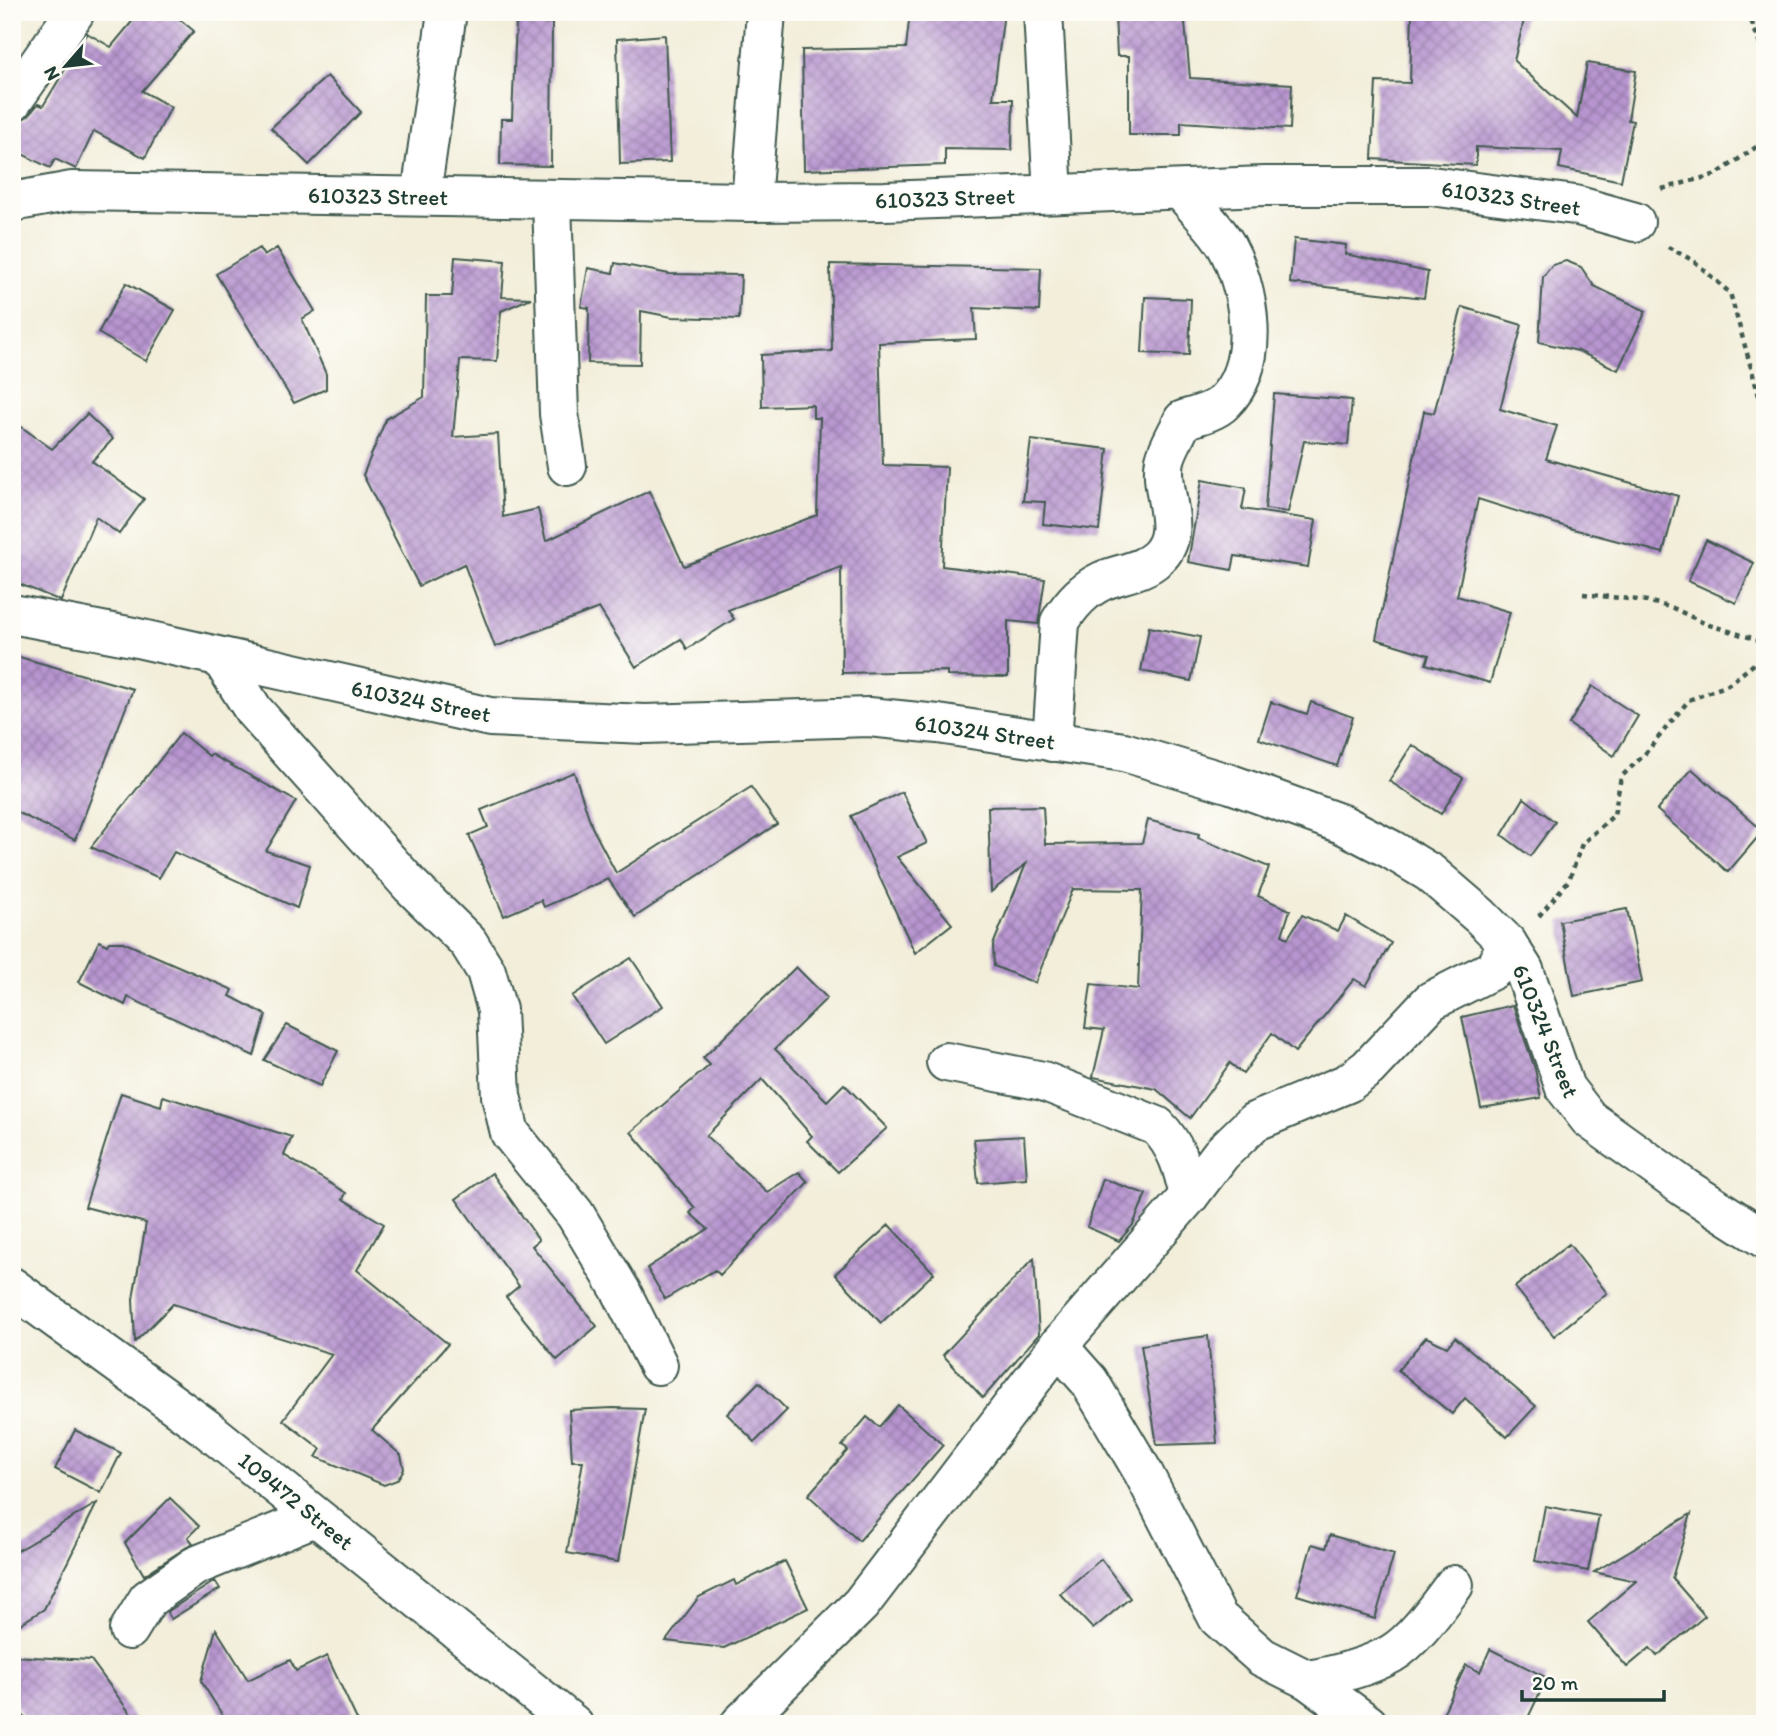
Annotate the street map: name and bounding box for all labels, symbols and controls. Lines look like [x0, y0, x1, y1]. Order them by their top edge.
north arrow [32, 32, 102, 102]
text: N [38, 63, 65, 85]
street label: 610323 Street [1440, 174, 1583, 222]
street label: 610323 Street [308, 181, 449, 211]
street label: 610323 Street [874, 182, 1016, 214]
street label: 610324 Street [349, 674, 493, 728]
street label: 610324 Street [913, 708, 1057, 756]
street label: 610324 Street [1507, 960, 1586, 1102]
street label: 109472 Street [233, 1446, 360, 1556]
scale bar [1522, 1659, 1663, 1703]
text: 20 m [1532, 1670, 1579, 1695]

